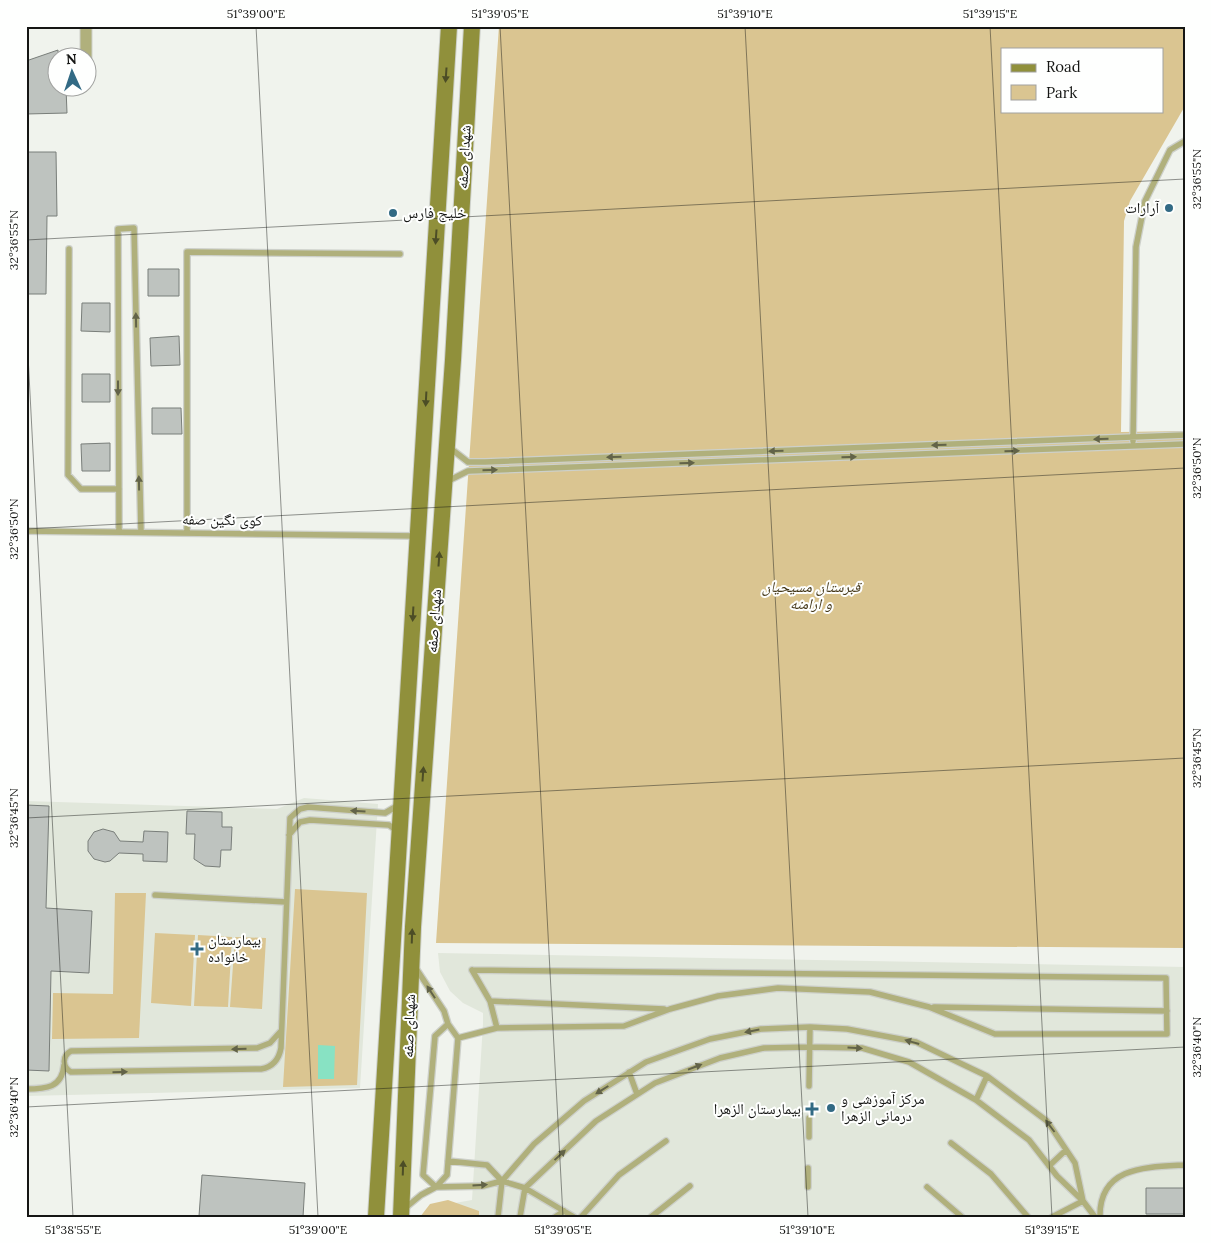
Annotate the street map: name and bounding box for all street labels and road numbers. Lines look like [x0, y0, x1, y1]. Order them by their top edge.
street label: شهدای صفه [452, 124, 476, 189]
street label: کوی نگین صفه [182, 509, 262, 531]
street label: شهدای صفه [422, 588, 446, 654]
street label: شهدای صفه [398, 994, 420, 1058]

